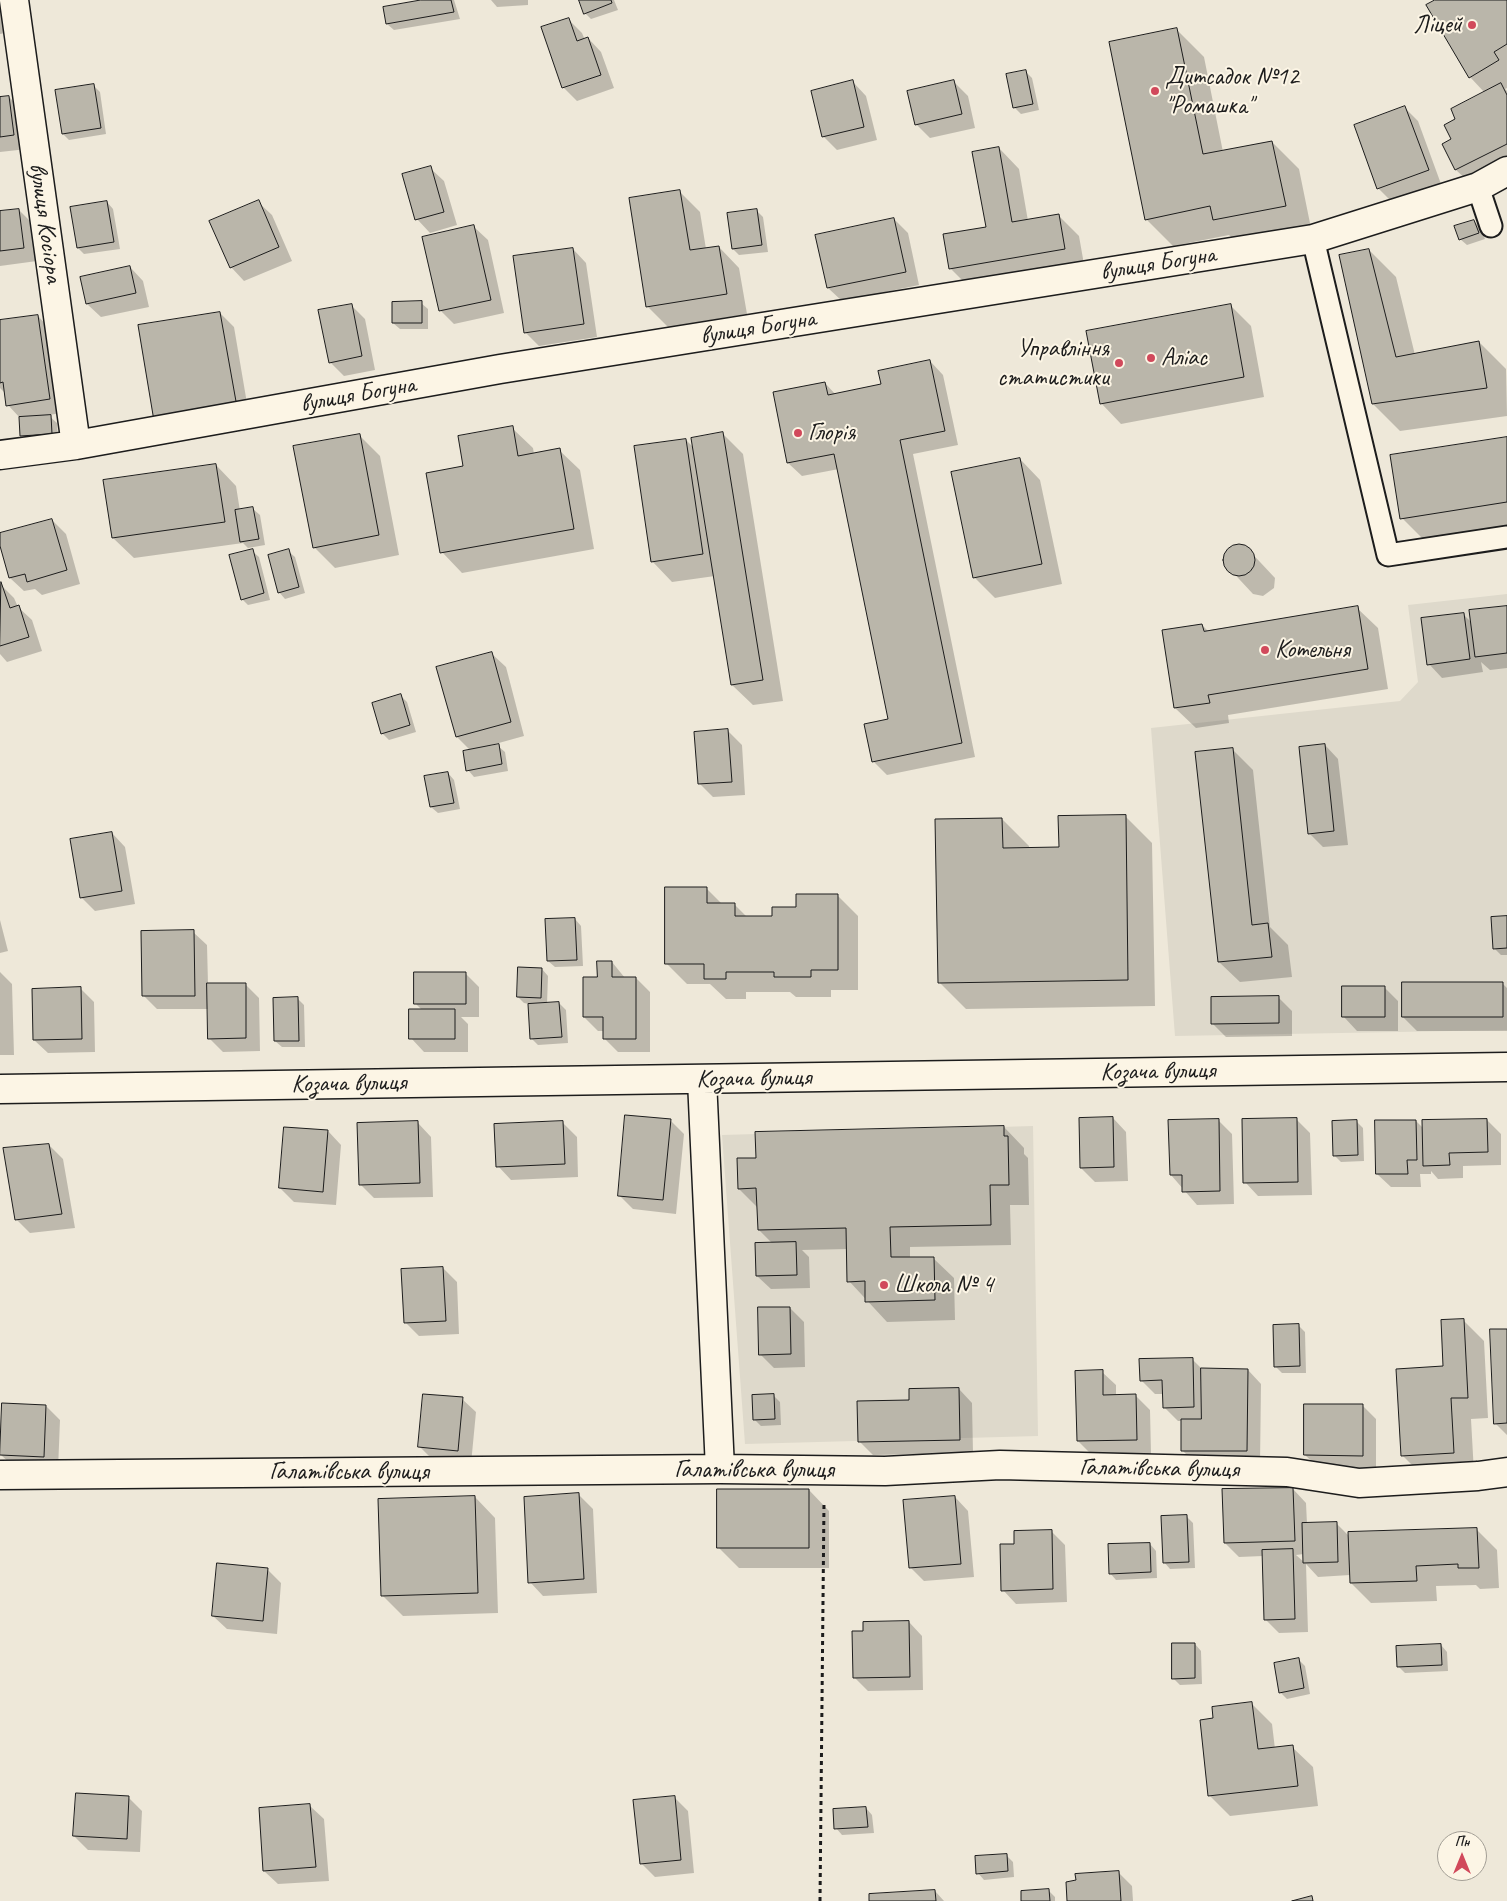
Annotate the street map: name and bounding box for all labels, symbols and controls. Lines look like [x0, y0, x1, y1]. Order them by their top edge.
place label: Ліцей [1413, 10, 1462, 40]
marker: Ліцей [1466, 19, 1478, 31]
place label: Дитсадок №12 "Ромашка" [1165, 62, 1299, 121]
marker: Дитсадок №12 "Ромашка" [1149, 85, 1161, 97]
street label: вулиця Косіора [22, 161, 68, 285]
street label: вулиця Богуна [1098, 240, 1218, 288]
street label: вулиця Богуна [698, 304, 818, 352]
place label: Управління статистики [997, 334, 1109, 393]
place label: Аліас [1161, 343, 1207, 373]
marker: Аліас [1145, 352, 1157, 364]
marker: Управління статистики [1113, 357, 1125, 369]
street label: вулиця Богуна [298, 370, 418, 420]
place label: Глорія [808, 418, 855, 448]
marker: Глорія [792, 427, 804, 439]
place label: Котельня [1275, 635, 1350, 665]
marker: Котельня [1259, 644, 1271, 656]
street label: Козача вулиця [1100, 1056, 1216, 1088]
street label: Козача вулиця [696, 1063, 812, 1095]
street label: Козача вулиця [291, 1068, 407, 1100]
place label: Школа № 4 [894, 1270, 993, 1300]
marker: Школа № 4 [878, 1279, 890, 1291]
street label: Галатівська вулиця [1079, 1453, 1239, 1485]
street label: Галатівська вулиця [674, 1455, 834, 1485]
street label: Галатівська вулиця [269, 1457, 429, 1487]
north arrow [1437, 1831, 1487, 1881]
text: Пн [1455, 1833, 1469, 1850]

